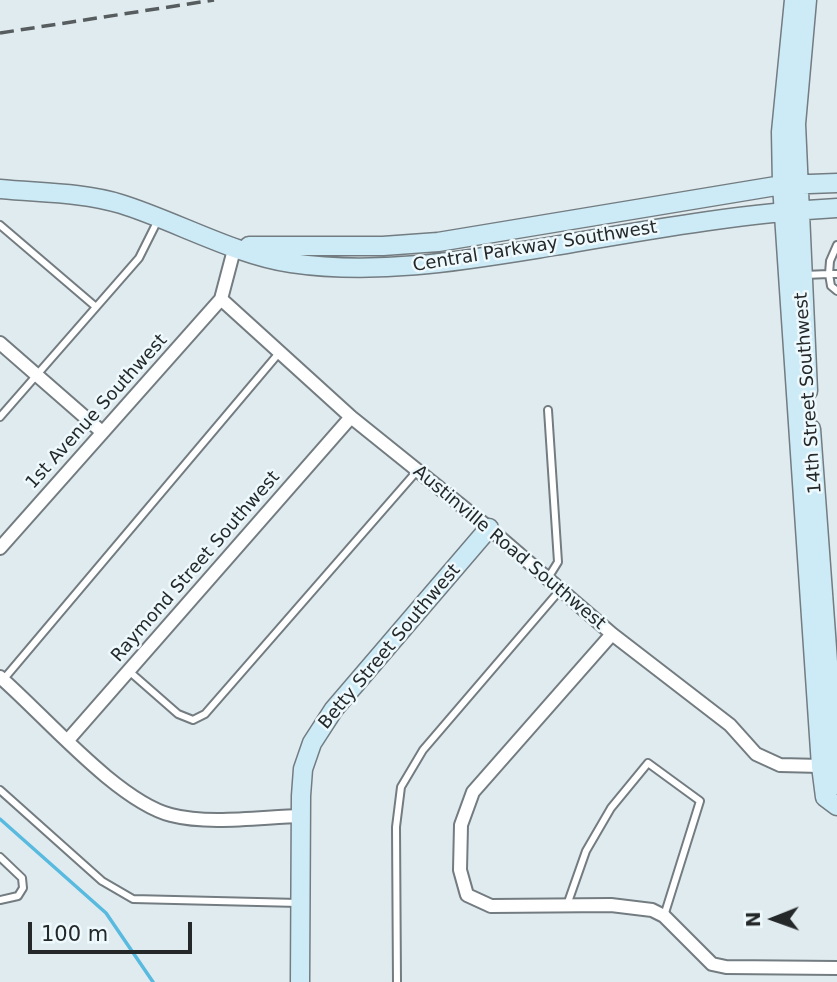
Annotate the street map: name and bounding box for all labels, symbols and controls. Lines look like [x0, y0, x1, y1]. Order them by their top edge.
street label: Central Parkway Southwest [411, 217, 659, 277]
street label: 14th Street Southwest [791, 291, 827, 495]
street label: 1st Avenue Southwest [22, 330, 172, 494]
street label: Austinville Road Southwest [408, 461, 610, 635]
street label: Raymond Street Southwest [107, 467, 285, 667]
street label: Betty Street Southwest [315, 560, 465, 734]
north arrow [739, 884, 809, 954]
scale bar [32, 908, 196, 952]
text: N [742, 911, 764, 928]
text: 100 m [41, 922, 108, 946]

